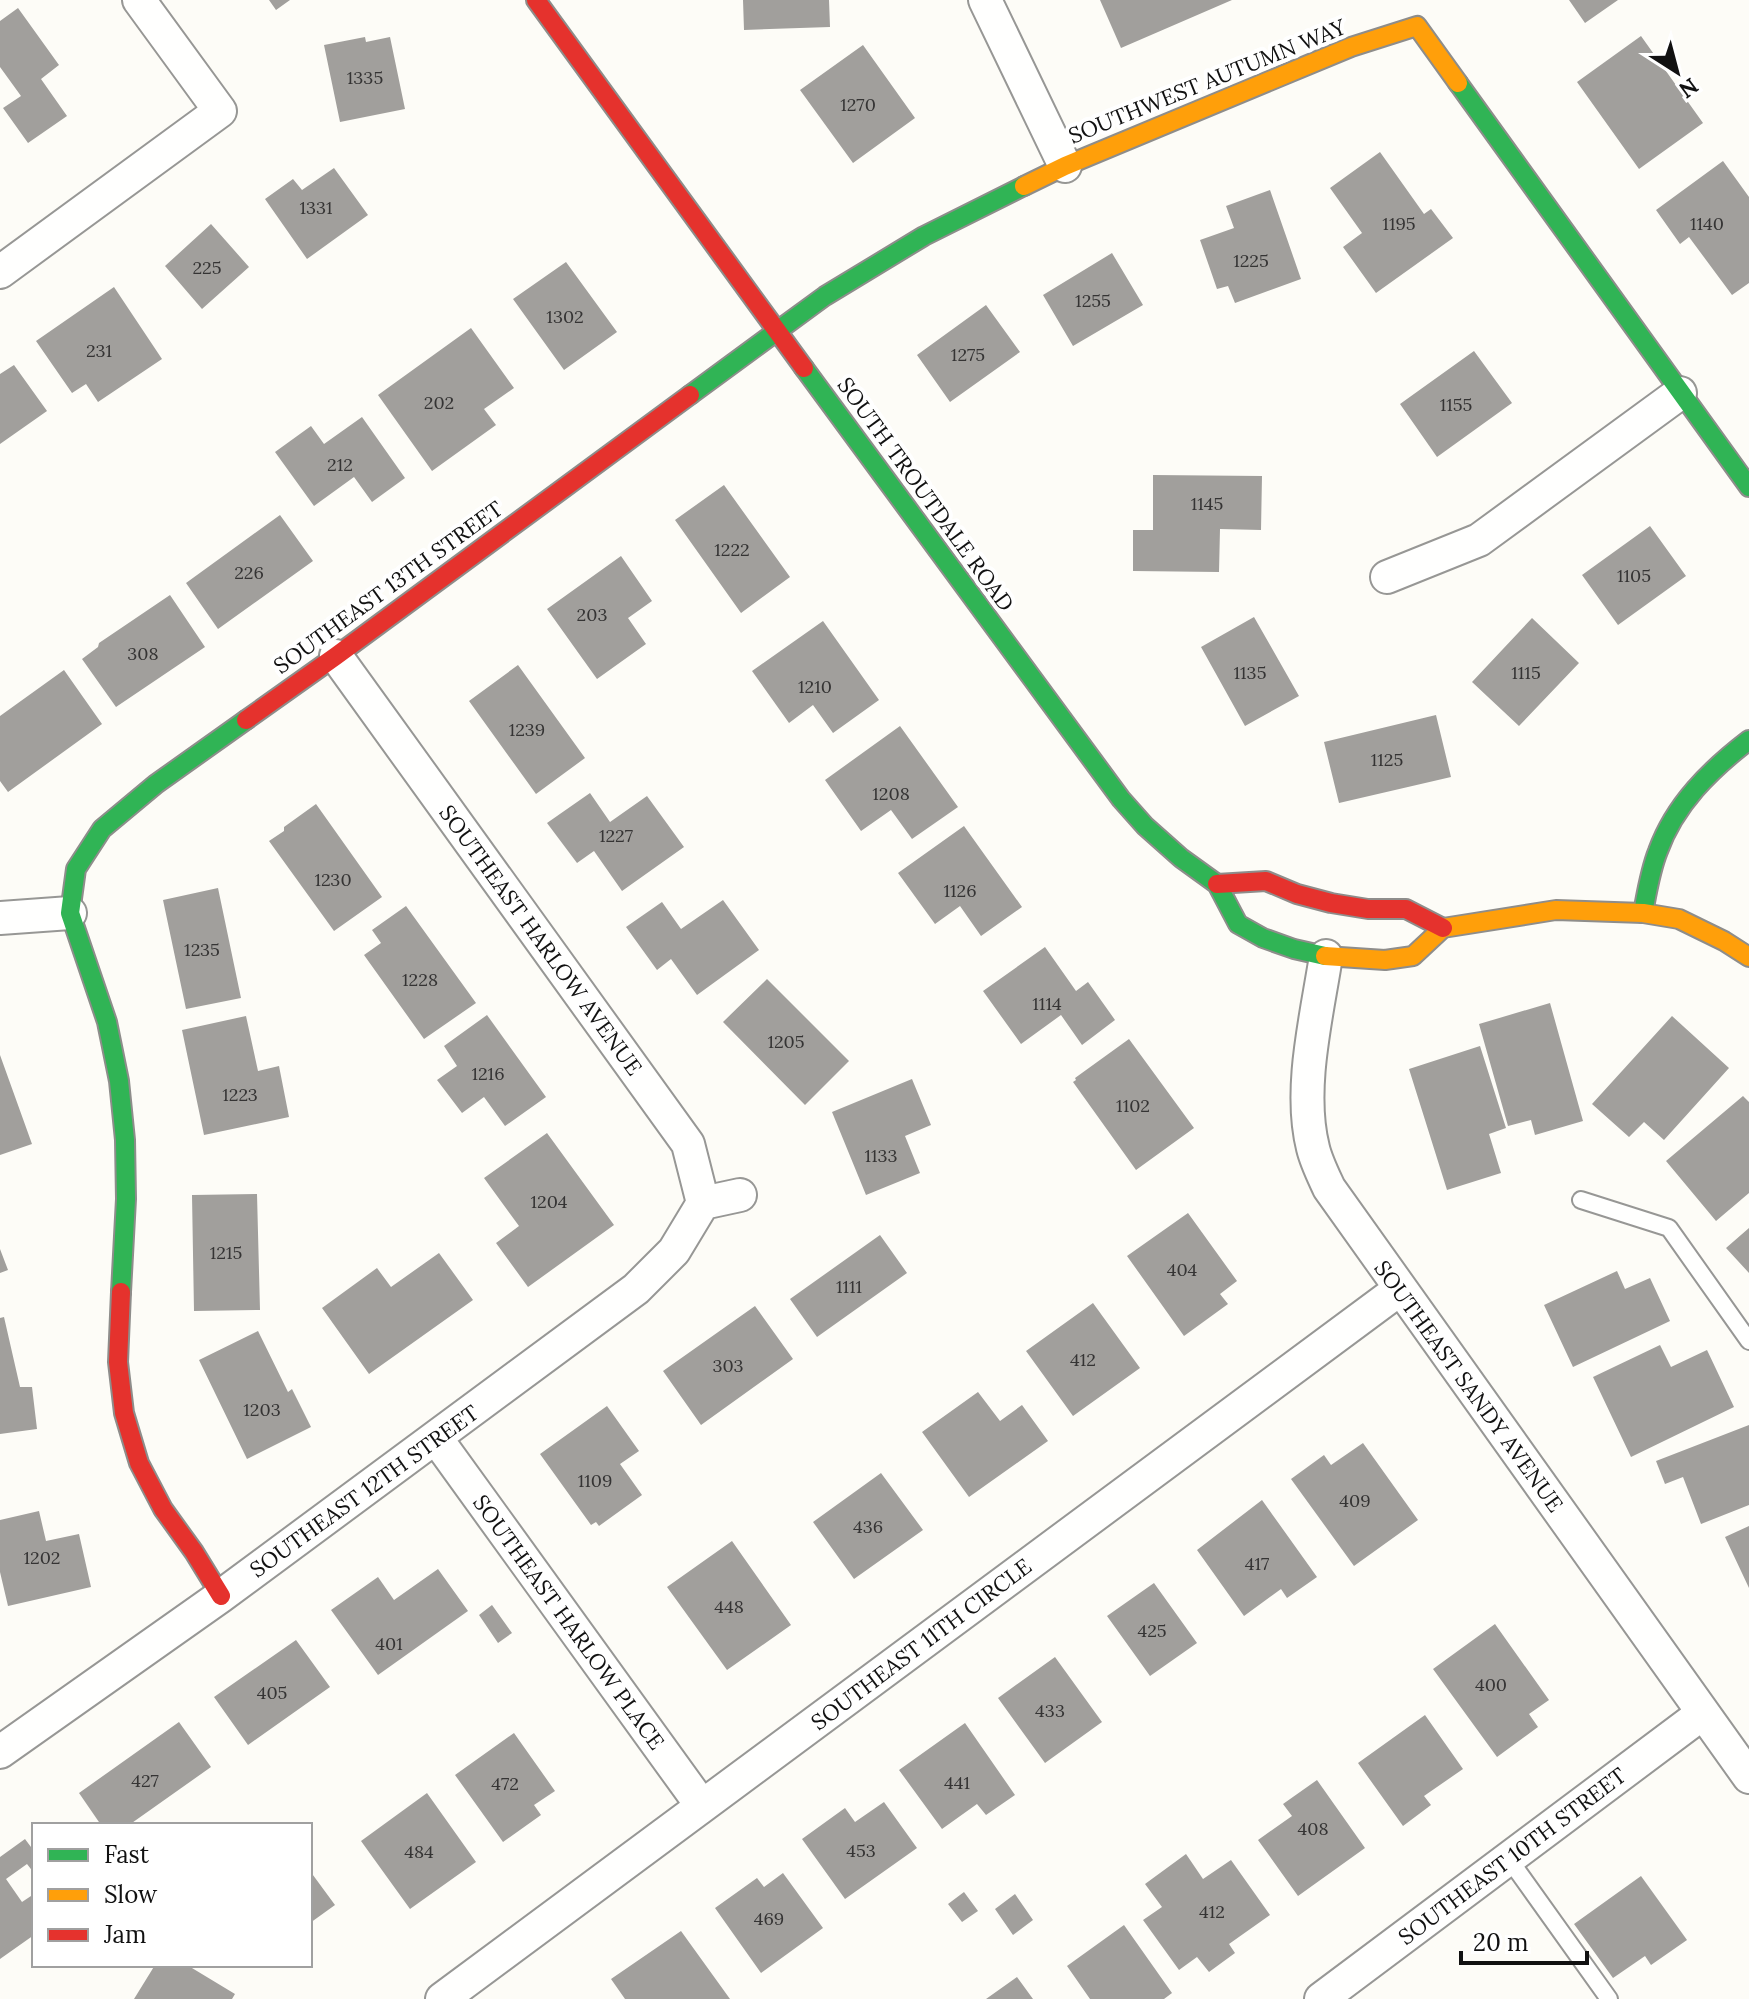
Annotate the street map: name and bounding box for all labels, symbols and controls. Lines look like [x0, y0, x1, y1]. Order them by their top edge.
street label: SOUTHWEST AUTUMN WAY [1064, 12, 1351, 150]
north arrow [1637, 32, 1717, 112]
house number: 1335 [347, 66, 383, 89]
text: N [1674, 72, 1704, 105]
house number: 1270 [840, 93, 876, 116]
house number: 1331 [299, 196, 333, 219]
house number: 1195 [1382, 212, 1416, 235]
house number: 1140 [1690, 212, 1724, 235]
house number: 1225 [1233, 249, 1269, 272]
house number: 225 [192, 256, 222, 279]
house number: 1255 [1075, 289, 1111, 312]
house number: 1302 [546, 305, 584, 328]
house number: 231 [86, 339, 112, 362]
house number: 1275 [951, 343, 985, 366]
street label: SOUTH TROUTDALE ROAD [832, 372, 1020, 616]
house number: 202 [424, 391, 454, 414]
house number: 1155 [1440, 393, 1472, 416]
house number: 212 [327, 453, 353, 476]
house number: 1145 [1191, 492, 1223, 515]
street label: SOUTHEAST 13TH STREET [268, 494, 508, 680]
house number: 1222 [714, 538, 750, 561]
house number: 226 [234, 561, 264, 584]
house number: 1105 [1617, 564, 1651, 587]
house number: 203 [577, 603, 607, 626]
house number: 308 [127, 642, 159, 665]
house number: 1135 [1234, 661, 1266, 684]
house number: 1115 [1511, 661, 1541, 684]
house number: 1210 [798, 675, 832, 698]
house number: 1239 [509, 718, 545, 741]
house number: 1125 [1371, 748, 1403, 771]
house number: 1208 [872, 782, 910, 805]
street label: SOUTHEAST HARLOW AVENUE [434, 799, 648, 1081]
house number: 1227 [599, 824, 633, 847]
house number: 1230 [314, 868, 352, 891]
house number: 1126 [943, 879, 977, 902]
house number: 1235 [184, 938, 220, 961]
house number: 1228 [402, 968, 438, 991]
house number: 1114 [1032, 992, 1062, 1015]
house number: 1205 [767, 1030, 805, 1053]
house number: 1216 [471, 1062, 505, 1085]
house number: 1223 [222, 1083, 258, 1106]
house number: 1102 [1116, 1094, 1150, 1117]
house number: 1133 [864, 1144, 898, 1167]
house number: 1204 [530, 1190, 568, 1213]
house number: 1215 [210, 1241, 242, 1264]
street label: SOUTHEAST SANDY AVENUE [1368, 1255, 1570, 1517]
house number: 404 [1167, 1258, 1198, 1281]
house number: 1111 [836, 1275, 862, 1298]
house number: 412 [1070, 1348, 1096, 1371]
house number: 303 [712, 1354, 744, 1377]
house number: 1203 [243, 1398, 281, 1421]
street label: SOUTHEAST 12TH STREET [244, 1399, 484, 1583]
house number: 1109 [578, 1469, 612, 1492]
street label: SOUTHEAST HARLOW PLACE [467, 1489, 671, 1755]
house number: 409 [1339, 1489, 1371, 1512]
house number: 436 [853, 1515, 883, 1538]
house number: 1202 [24, 1546, 60, 1569]
street label: SOUTHEAST 11TH CIRCLE [805, 1552, 1037, 1736]
house number: 417 [1245, 1552, 1269, 1575]
house number: 448 [714, 1595, 744, 1618]
house number: 425 [1137, 1619, 1167, 1642]
house number: 401 [375, 1632, 403, 1655]
house number: 400 [1475, 1673, 1507, 1696]
house number: 405 [257, 1681, 287, 1704]
house number: 433 [1035, 1699, 1065, 1722]
street label: SOUTHEAST 10TH STREET [1393, 1761, 1631, 1951]
house number: 427 [131, 1769, 159, 1792]
house number: 441 [944, 1771, 970, 1794]
house number: 472 [491, 1772, 519, 1795]
house number: 408 [1297, 1817, 1329, 1840]
legend [32, 1823, 312, 1967]
text: Fast [104, 1839, 150, 1870]
house number: 453 [846, 1839, 876, 1862]
house number: 484 [404, 1840, 434, 1863]
text: Slow [104, 1879, 158, 1910]
house number: 412 [1199, 1900, 1225, 1923]
house number: 469 [754, 1907, 784, 1930]
scale bar [1461, 1915, 1587, 1965]
text: Jam [103, 1919, 146, 1950]
text: 20 m [1473, 1927, 1529, 1958]

